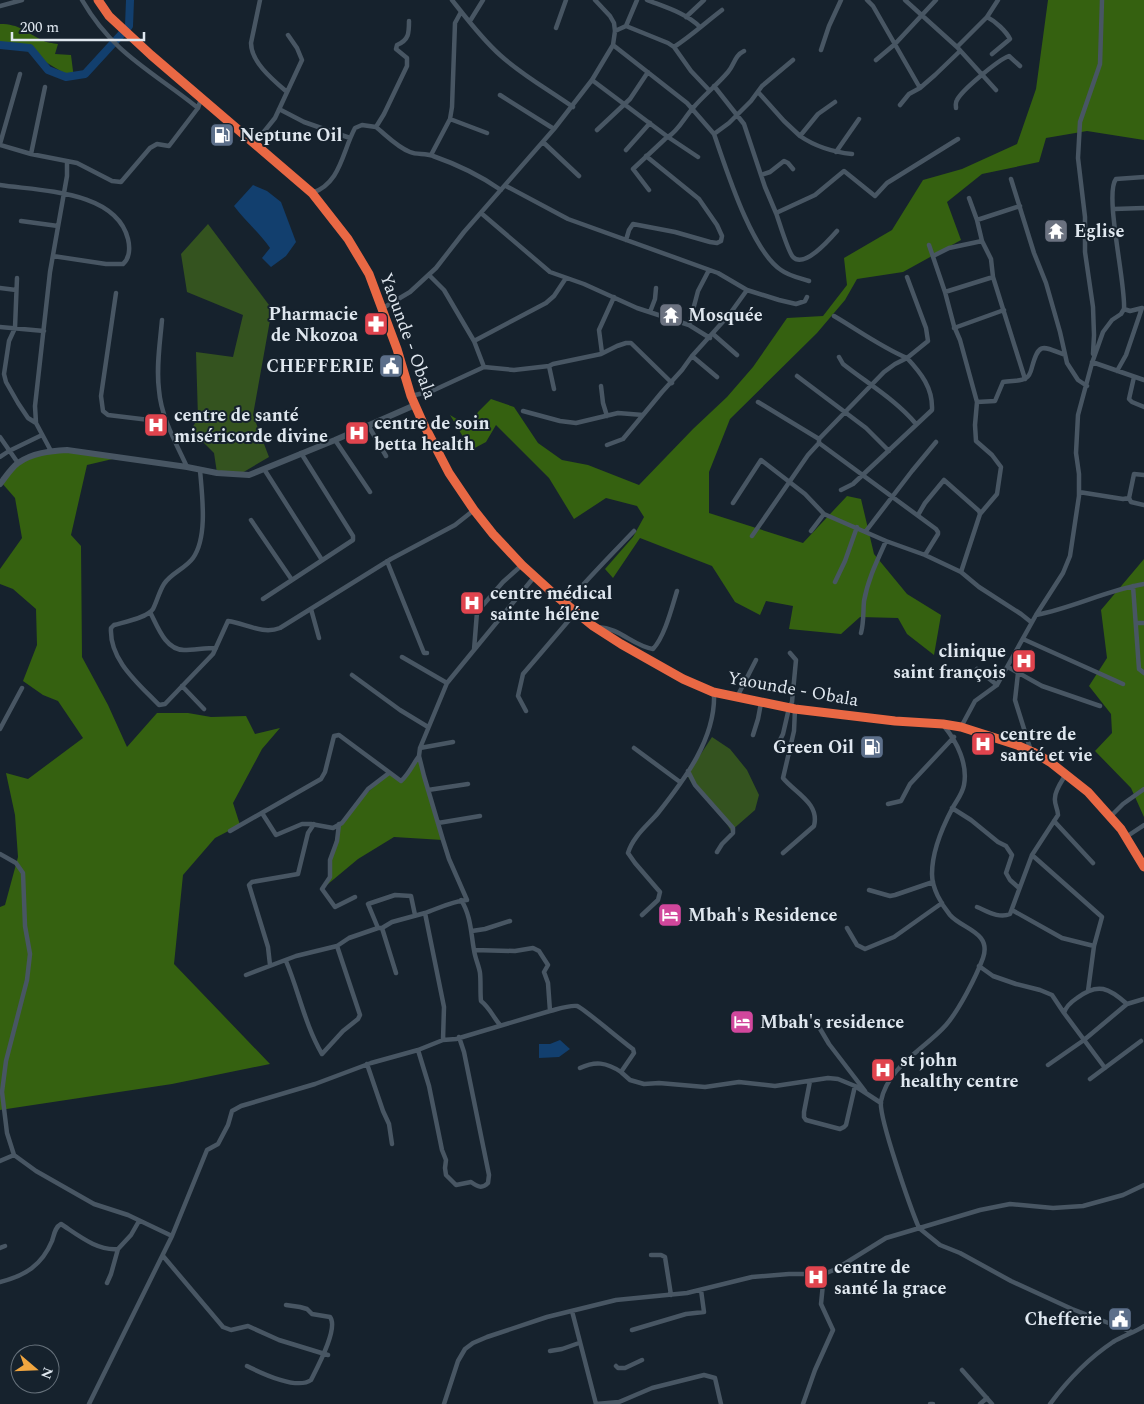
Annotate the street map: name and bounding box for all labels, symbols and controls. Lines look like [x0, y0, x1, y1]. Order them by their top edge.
scale bar [12, 10, 145, 42]
text: 200 m [20, 16, 59, 39]
fuel station icon: Neptune Oil [209, 122, 235, 148]
place label: Neptune Oil [240, 122, 342, 149]
temple icon: Eglise [1043, 218, 1069, 244]
place label: Eglise [1074, 218, 1125, 245]
street label: Yaounde - Obala [373, 269, 443, 403]
place label: Pharmacie de Nkozoa [269, 301, 359, 349]
temple icon: Mosquée [658, 302, 684, 328]
place label: Mosquée [688, 302, 763, 329]
pharmacy icon: Pharmacie de Nkozoa [363, 311, 389, 337]
place label: CHEFFERIE [266, 353, 374, 380]
public building icon: CHEFFERIE [378, 353, 404, 379]
place label: centre de santé miséricorde divine [174, 402, 328, 450]
place label: centre de soin betta health [374, 410, 490, 458]
hospital icon: centre de santé miséricorde divine [143, 412, 169, 438]
hospital icon: centre de soin betta health [344, 420, 370, 446]
place label: centre médical sainte héléne [490, 580, 613, 628]
hospital icon: centre médical sainte héléne [459, 590, 485, 616]
place label: clinique saint françois [893, 638, 1006, 686]
hospital icon: clinique saint françois [1011, 648, 1037, 674]
street label: Yaounde - Obala [725, 664, 861, 714]
place label: centre de santé et vie [1000, 721, 1093, 769]
hospital icon: centre de santé et vie [970, 731, 996, 757]
place label: Green Oil [773, 734, 854, 761]
fuel station icon: Green Oil [859, 734, 885, 760]
hotel icon: Mbah's Residence [657, 902, 683, 928]
place label: Mbah's Residence [688, 902, 838, 929]
hotel icon: Mbah's residence [729, 1009, 755, 1035]
place label: Mbah's residence [760, 1009, 904, 1036]
place label: st john healthy centre [900, 1047, 1019, 1095]
hospital icon: st john healthy centre [870, 1057, 896, 1083]
place label: centre de santé la grace [834, 1254, 946, 1302]
hospital icon: centre de santé la grace [803, 1264, 829, 1290]
place label: Chefferie [1024, 1306, 1102, 1333]
public building icon: Chefferie [1107, 1306, 1133, 1332]
north arrow [10, 1344, 60, 1394]
text: N [35, 1364, 59, 1382]

